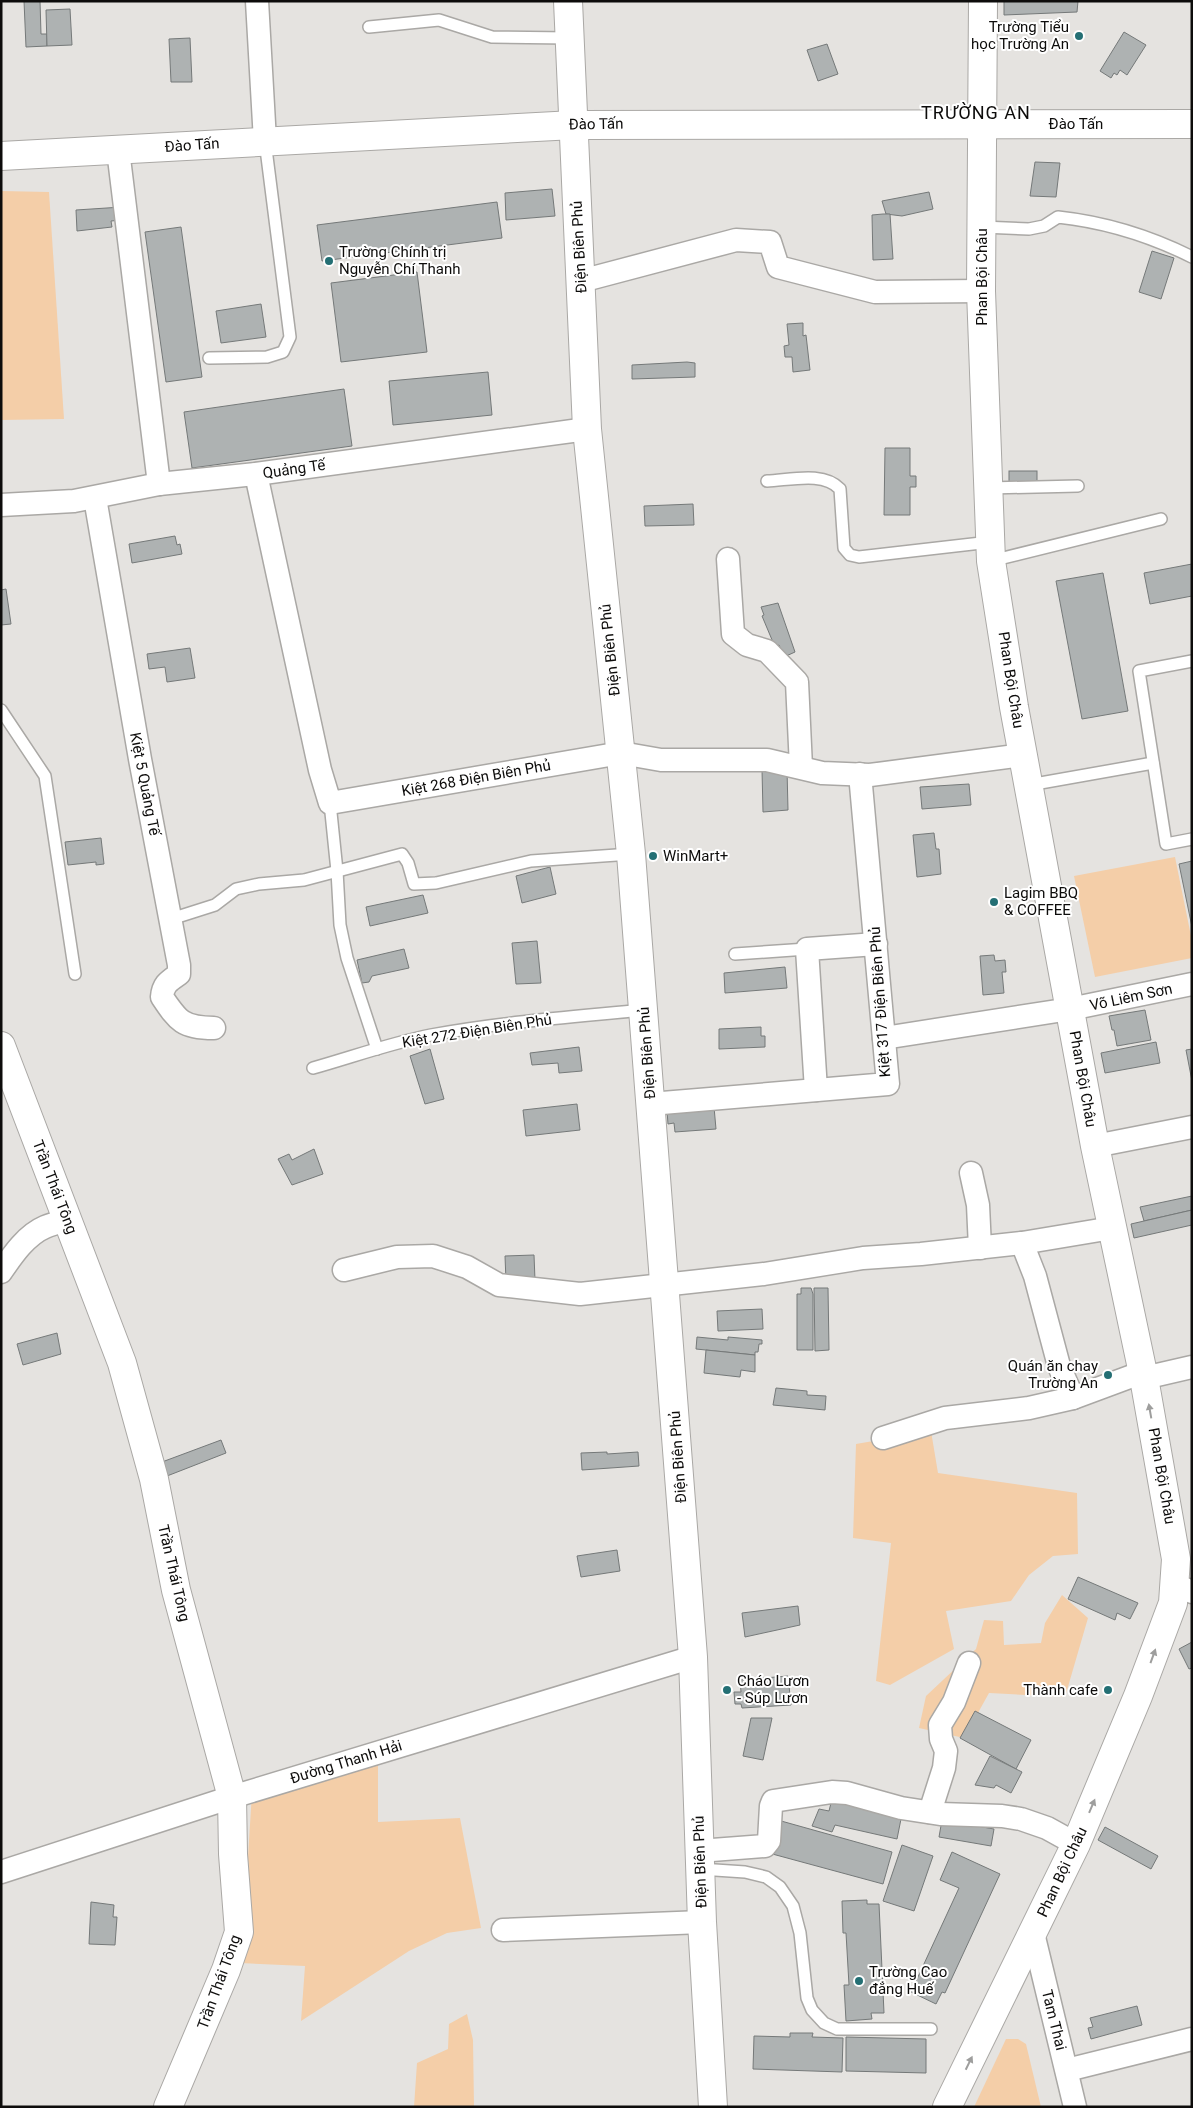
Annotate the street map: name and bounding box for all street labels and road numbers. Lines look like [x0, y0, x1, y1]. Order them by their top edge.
street label: Đào Tấn [568, 115, 624, 133]
street label: Đào Tấn [1049, 115, 1103, 133]
street label: Đào Tấn [164, 134, 220, 156]
street label: Điện Biên Phủ [568, 200, 590, 294]
street label: Phan Bội Châu [973, 228, 991, 326]
street label: Quảng Tế [262, 456, 328, 482]
street label: Điện Biên Phủ [596, 603, 624, 697]
street label: Phan Bội Châu [994, 630, 1028, 730]
street label: Kiệt 5 Quảng Tế [126, 731, 164, 838]
street label: Kiệt 268 Điện Biên Phủ [400, 756, 552, 800]
street label: Kiệt 317 Điện Biên Phủ [866, 926, 894, 1078]
street label: Võ Liêm Sơn [1088, 979, 1174, 1015]
street label: Điện Biên Phủ [635, 1006, 659, 1100]
street label: Kiệt 272 Điện Biên Phủ [401, 1010, 553, 1052]
street label: Phan Bội Châu [1066, 1029, 1100, 1129]
street label: Trần Thái Tông [29, 1138, 81, 1236]
street label: Điện Biên Phủ [666, 1410, 690, 1504]
street label: Phan Bội Châu [1145, 1426, 1179, 1526]
street label: Trần Thái Tông [154, 1523, 194, 1623]
street label: Đường Thanh Hải [288, 1736, 404, 1788]
street label: Điện Biên Phủ [689, 1815, 711, 1909]
street label: Phan Bội Châu [1033, 1824, 1091, 1920]
street label: Trần Thái Tông [194, 1932, 244, 2032]
street label: Tam Thai [1038, 1988, 1070, 2052]

